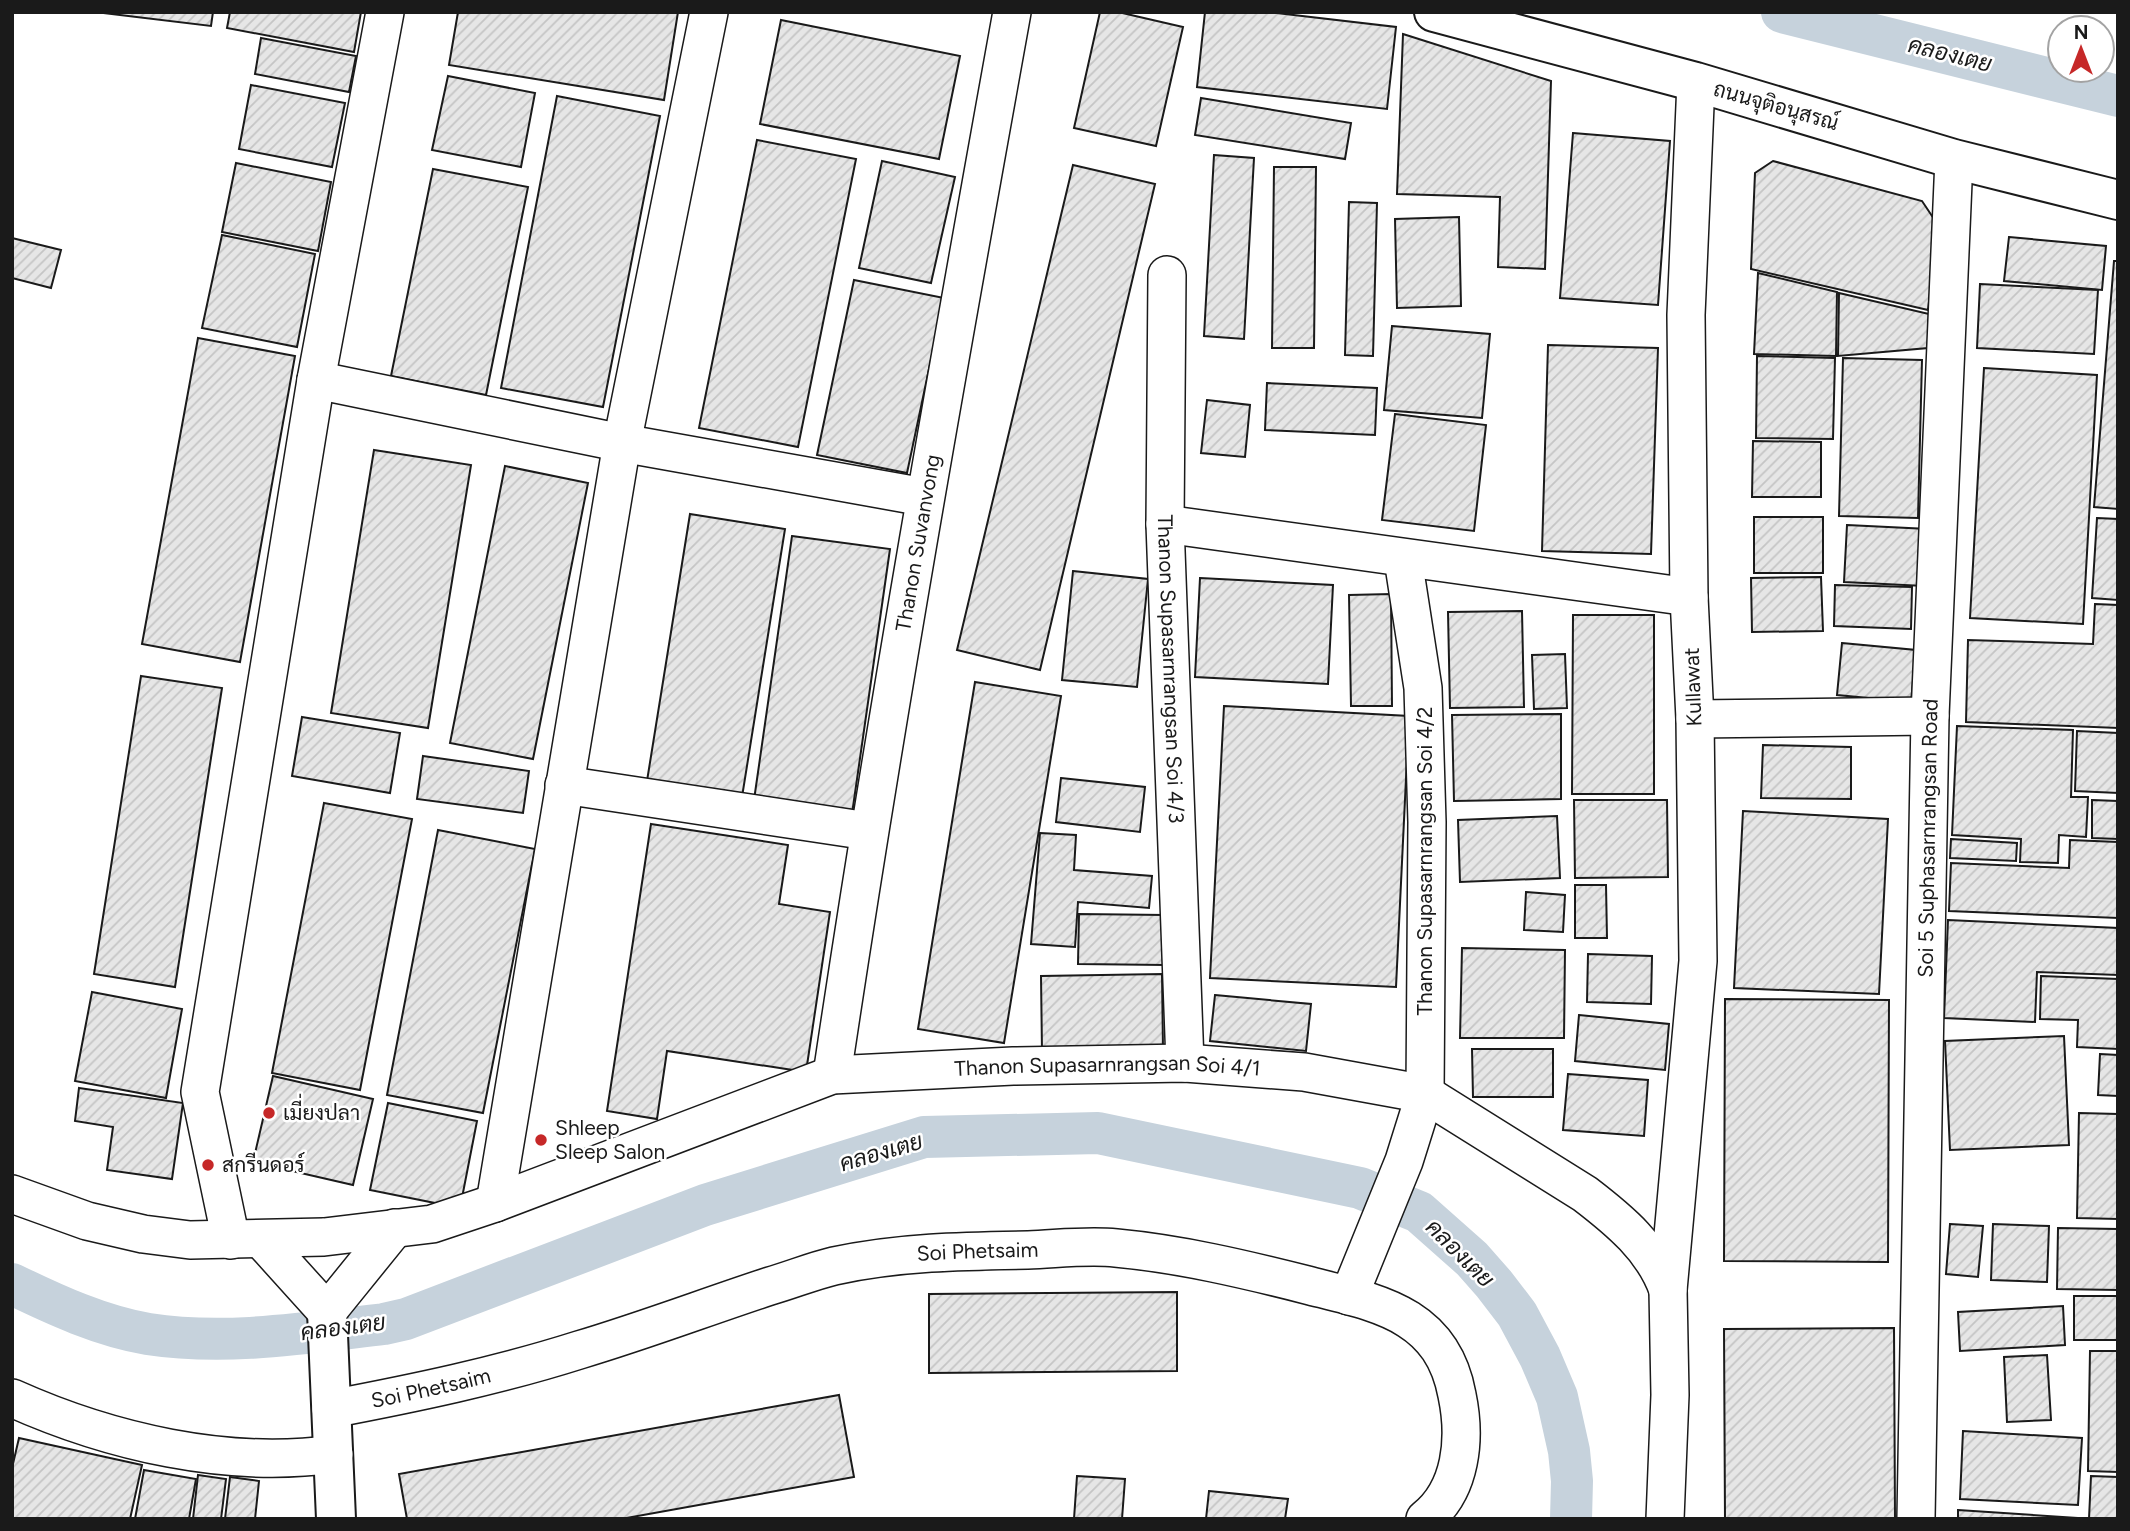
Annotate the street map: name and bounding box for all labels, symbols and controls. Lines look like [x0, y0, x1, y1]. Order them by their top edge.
north arrow [2046, 14, 2116, 84]
text: N [2074, 21, 2088, 44]
water label: คลองเตย [1905, 30, 1995, 78]
street label: ถนนจุติอนุสรณ์ [1710, 75, 1842, 137]
street label: Thanon Suvanvong [890, 452, 945, 633]
street label: Thanon Supasarnrangsan Soi 4/3 [1153, 514, 1189, 824]
street label: Kullawat [1679, 647, 1706, 727]
street label: Soi 5 Suphasarnrangsan Road [1912, 698, 1943, 978]
street label: Thanon Supasarnrangsan Soi 4/2 [1412, 706, 1437, 1016]
street label: Thanon Supasarnrangsan Soi 4/1 [954, 1050, 1261, 1081]
place label: เมี่ยงปลา [283, 1093, 360, 1125]
marker: เมี่ยงปลา [261, 1105, 277, 1121]
place label: Shleep Sleep Salon [555, 1115, 665, 1164]
water label: คลองเตย [836, 1127, 926, 1177]
marker: Shleep Sleep Salon [533, 1132, 549, 1148]
place label: สกรีนดอร์ [222, 1151, 305, 1177]
marker: สกรีนดอร์ [200, 1157, 216, 1173]
water label: คลองเตย [1420, 1213, 1500, 1293]
street label: Soi Phetsaim [916, 1237, 1039, 1266]
water label: คลองเตย [299, 1308, 387, 1346]
street label: Soi Phetsaim [369, 1362, 493, 1413]

